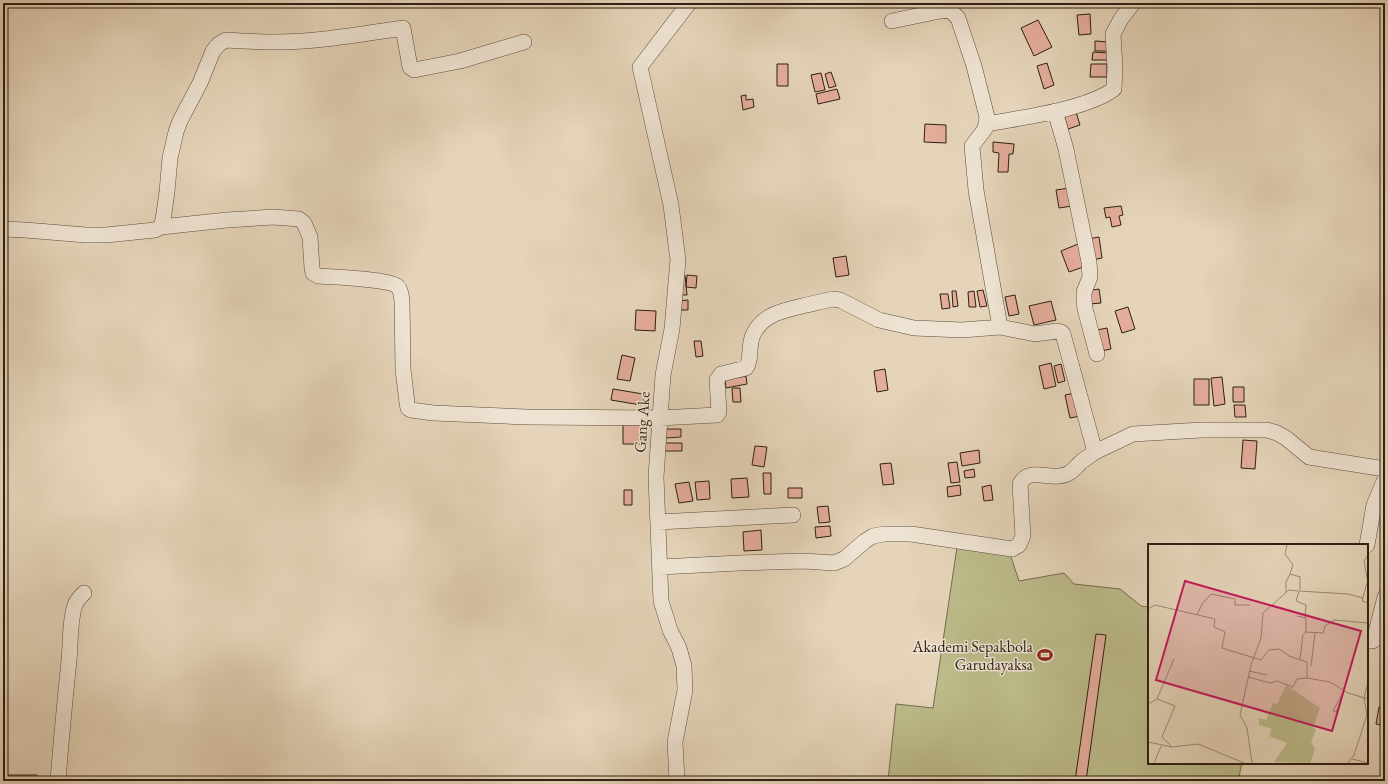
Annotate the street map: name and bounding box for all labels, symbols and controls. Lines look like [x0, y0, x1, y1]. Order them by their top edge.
street label: Gang Ake [629, 391, 655, 453]
inset map [1148, 544, 1368, 764]
place label: Akademi Sepakbola Garudayaksa [911, 636, 1034, 675]
sports icon: Akademi Sepakbola Garudayaksa [1036, 646, 1054, 664]

